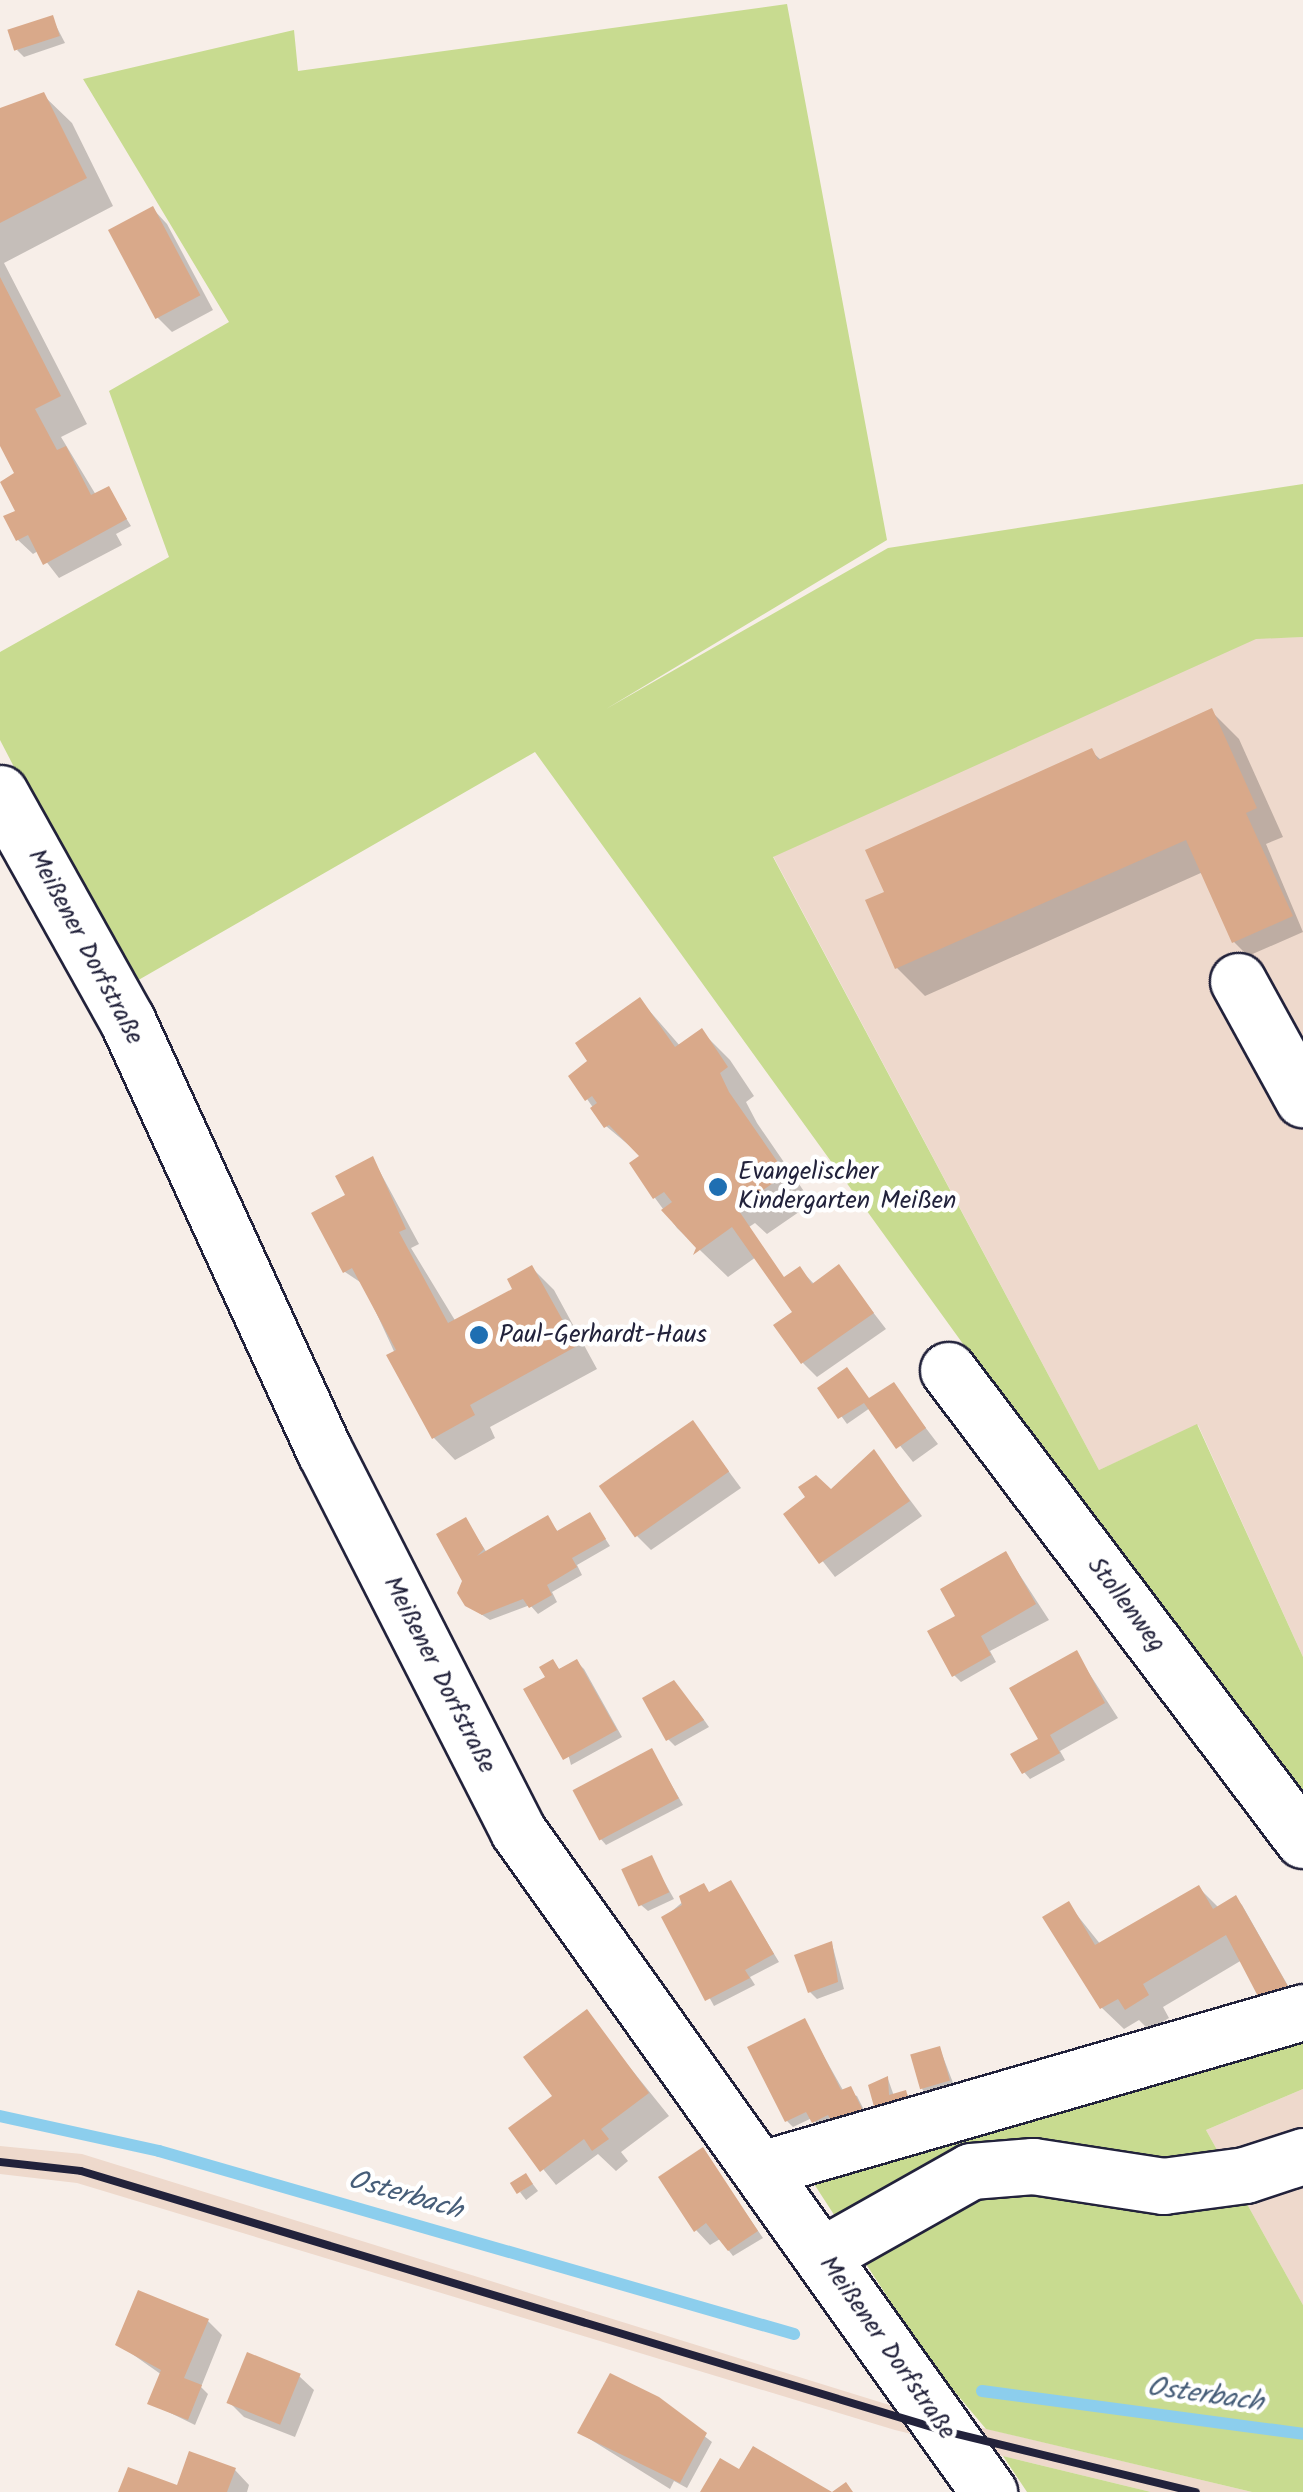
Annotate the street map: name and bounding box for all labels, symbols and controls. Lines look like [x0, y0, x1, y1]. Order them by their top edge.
street label: Meißener Dorfstraße [21, 844, 149, 1050]
place label: Evangelischer Kindergarten Meißen [738, 1158, 956, 1217]
marker: Evangelischer Kindergarten Meißen [707, 1176, 729, 1198]
place label: Paul-Gerhardt-Haus [499, 1320, 707, 1350]
marker: Paul-Gerhardt-Haus [468, 1324, 490, 1346]
street label: Stollenweg [1081, 1552, 1171, 1658]
street label: Meißener Dorfstraße [376, 1572, 502, 1778]
water label: Osterbach [344, 2164, 466, 2228]
street label: Meißener Dorfstraße [812, 2251, 962, 2445]
water label: Osterbach [1145, 2371, 1265, 2421]

